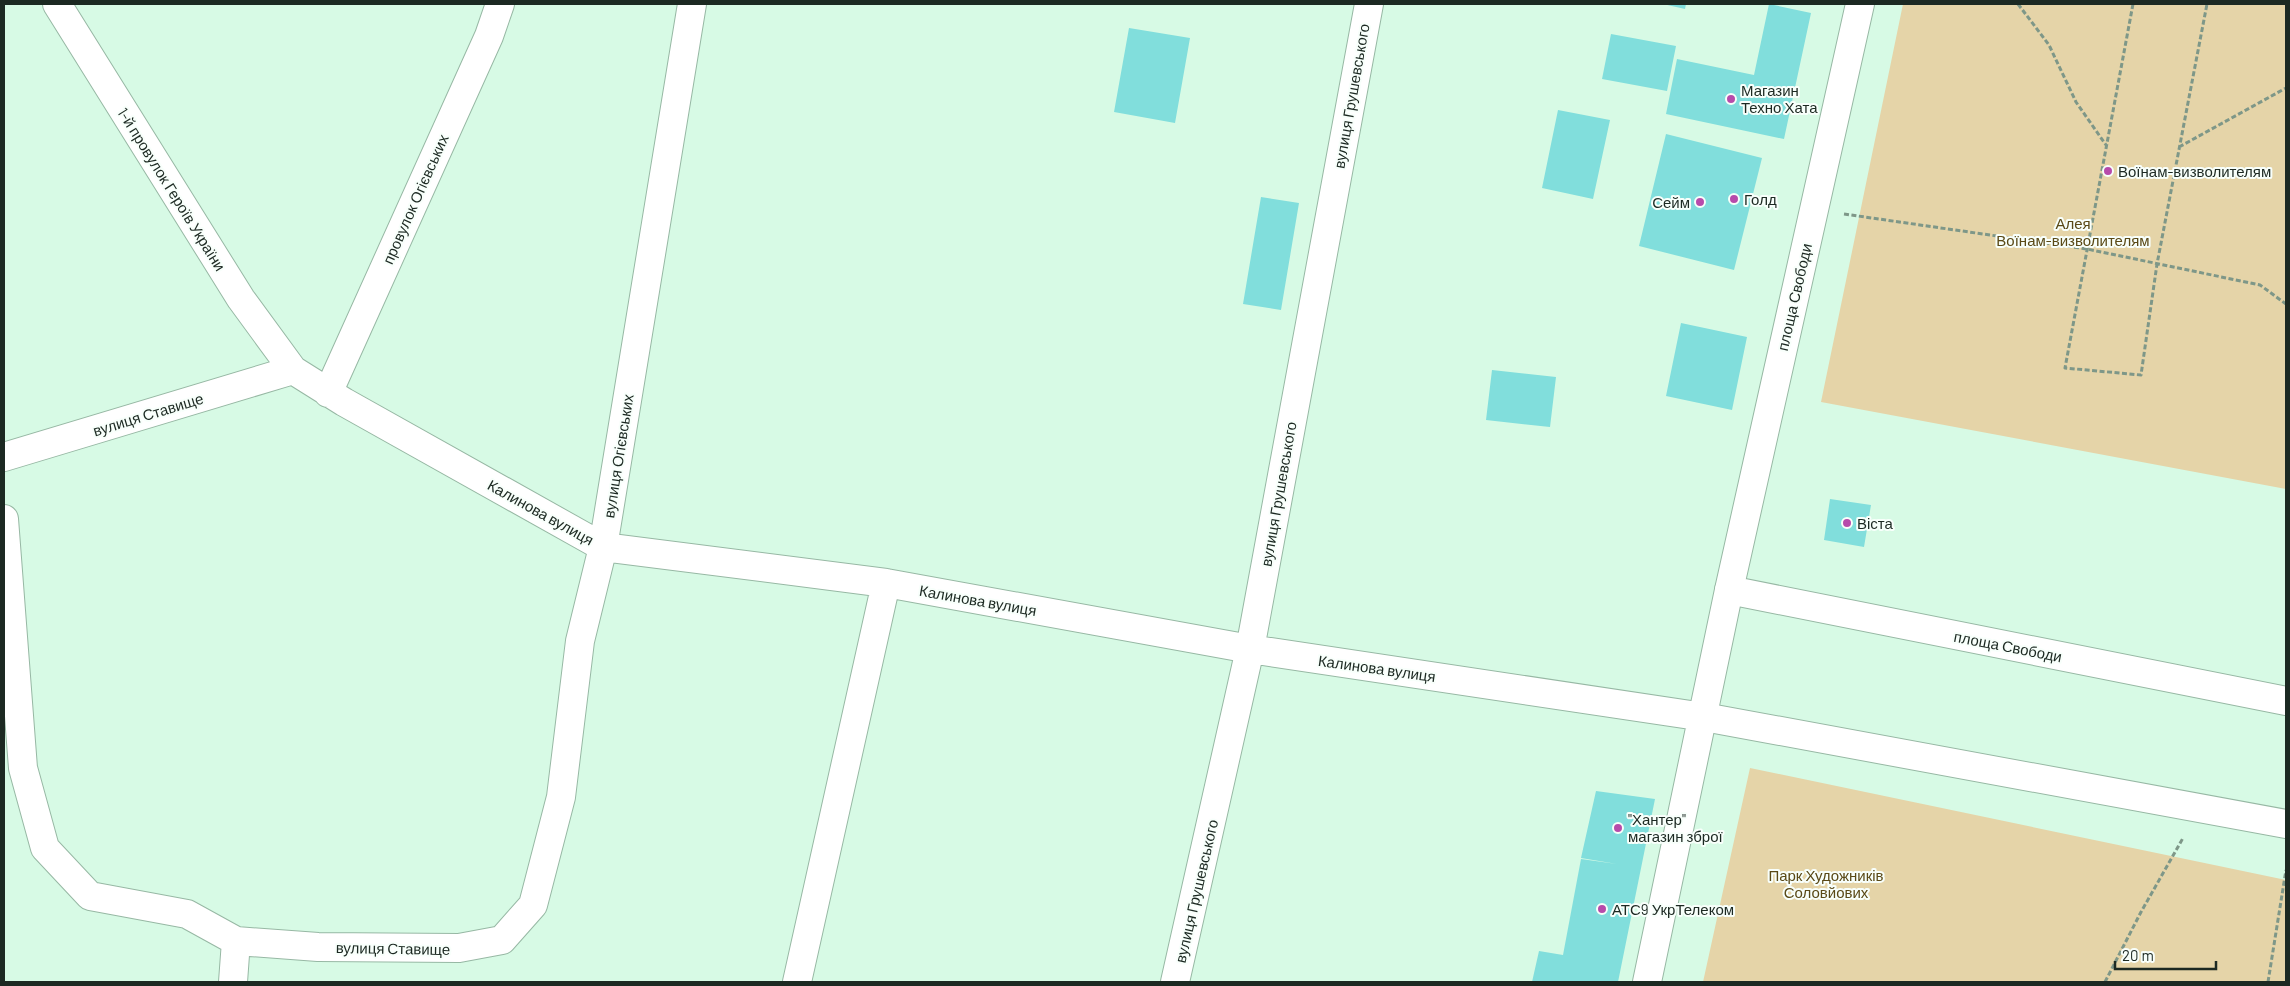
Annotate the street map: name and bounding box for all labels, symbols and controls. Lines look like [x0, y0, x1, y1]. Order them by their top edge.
street label: вулиця Грушевського [1329, 22, 1373, 170]
place label: Магазин Техно Хата [1741, 81, 1818, 116]
marker: Магазин Техно Хата [1725, 93, 1737, 105]
street label: 1-й провулок Героїв України [114, 104, 230, 274]
street label: провулок Огієвських [378, 131, 452, 267]
place label: Воїнам-визволителям [2118, 162, 2271, 180]
marker: Воїнам-визволителям [2102, 165, 2114, 177]
place label: Голд [1744, 190, 1777, 208]
place label: Сейм [1652, 193, 1690, 211]
marker: Голд [1728, 193, 1740, 205]
marker: Сейм [1694, 196, 1706, 208]
park label: Алея Воїнам-визволителям [1996, 214, 2150, 249]
street label: площа Свободи [1773, 241, 1815, 353]
street label: вулиця Ставище [91, 389, 205, 439]
street label: вулиця Огієвських [599, 392, 637, 519]
street label: вулиця Грушевського [1256, 420, 1300, 568]
street label: Калинова вулиця [485, 475, 597, 549]
place label: Віста [1857, 514, 1894, 532]
marker: Віста [1841, 517, 1853, 529]
street label: Калинова вулиця [918, 581, 1038, 619]
street label: площа Свободи [1952, 627, 2064, 665]
street label: Калинова вулиця [1317, 651, 1437, 685]
place label: "Хантер" магазин зброї [1628, 810, 1723, 845]
street label: вулиця Грушевського [1171, 818, 1221, 964]
marker: "Хантер" магазин зброї [1612, 822, 1624, 834]
park label: Парк Художників Соловйових [1768, 866, 1884, 901]
place label: АТС9 УкрТелеком [1612, 900, 1734, 918]
marker: АТС9 УкрТелеком [1596, 903, 1608, 915]
street label: вулиця Ставище [336, 938, 450, 958]
scale bar [2115, 938, 2216, 970]
text: 20 m [2122, 946, 2154, 964]

